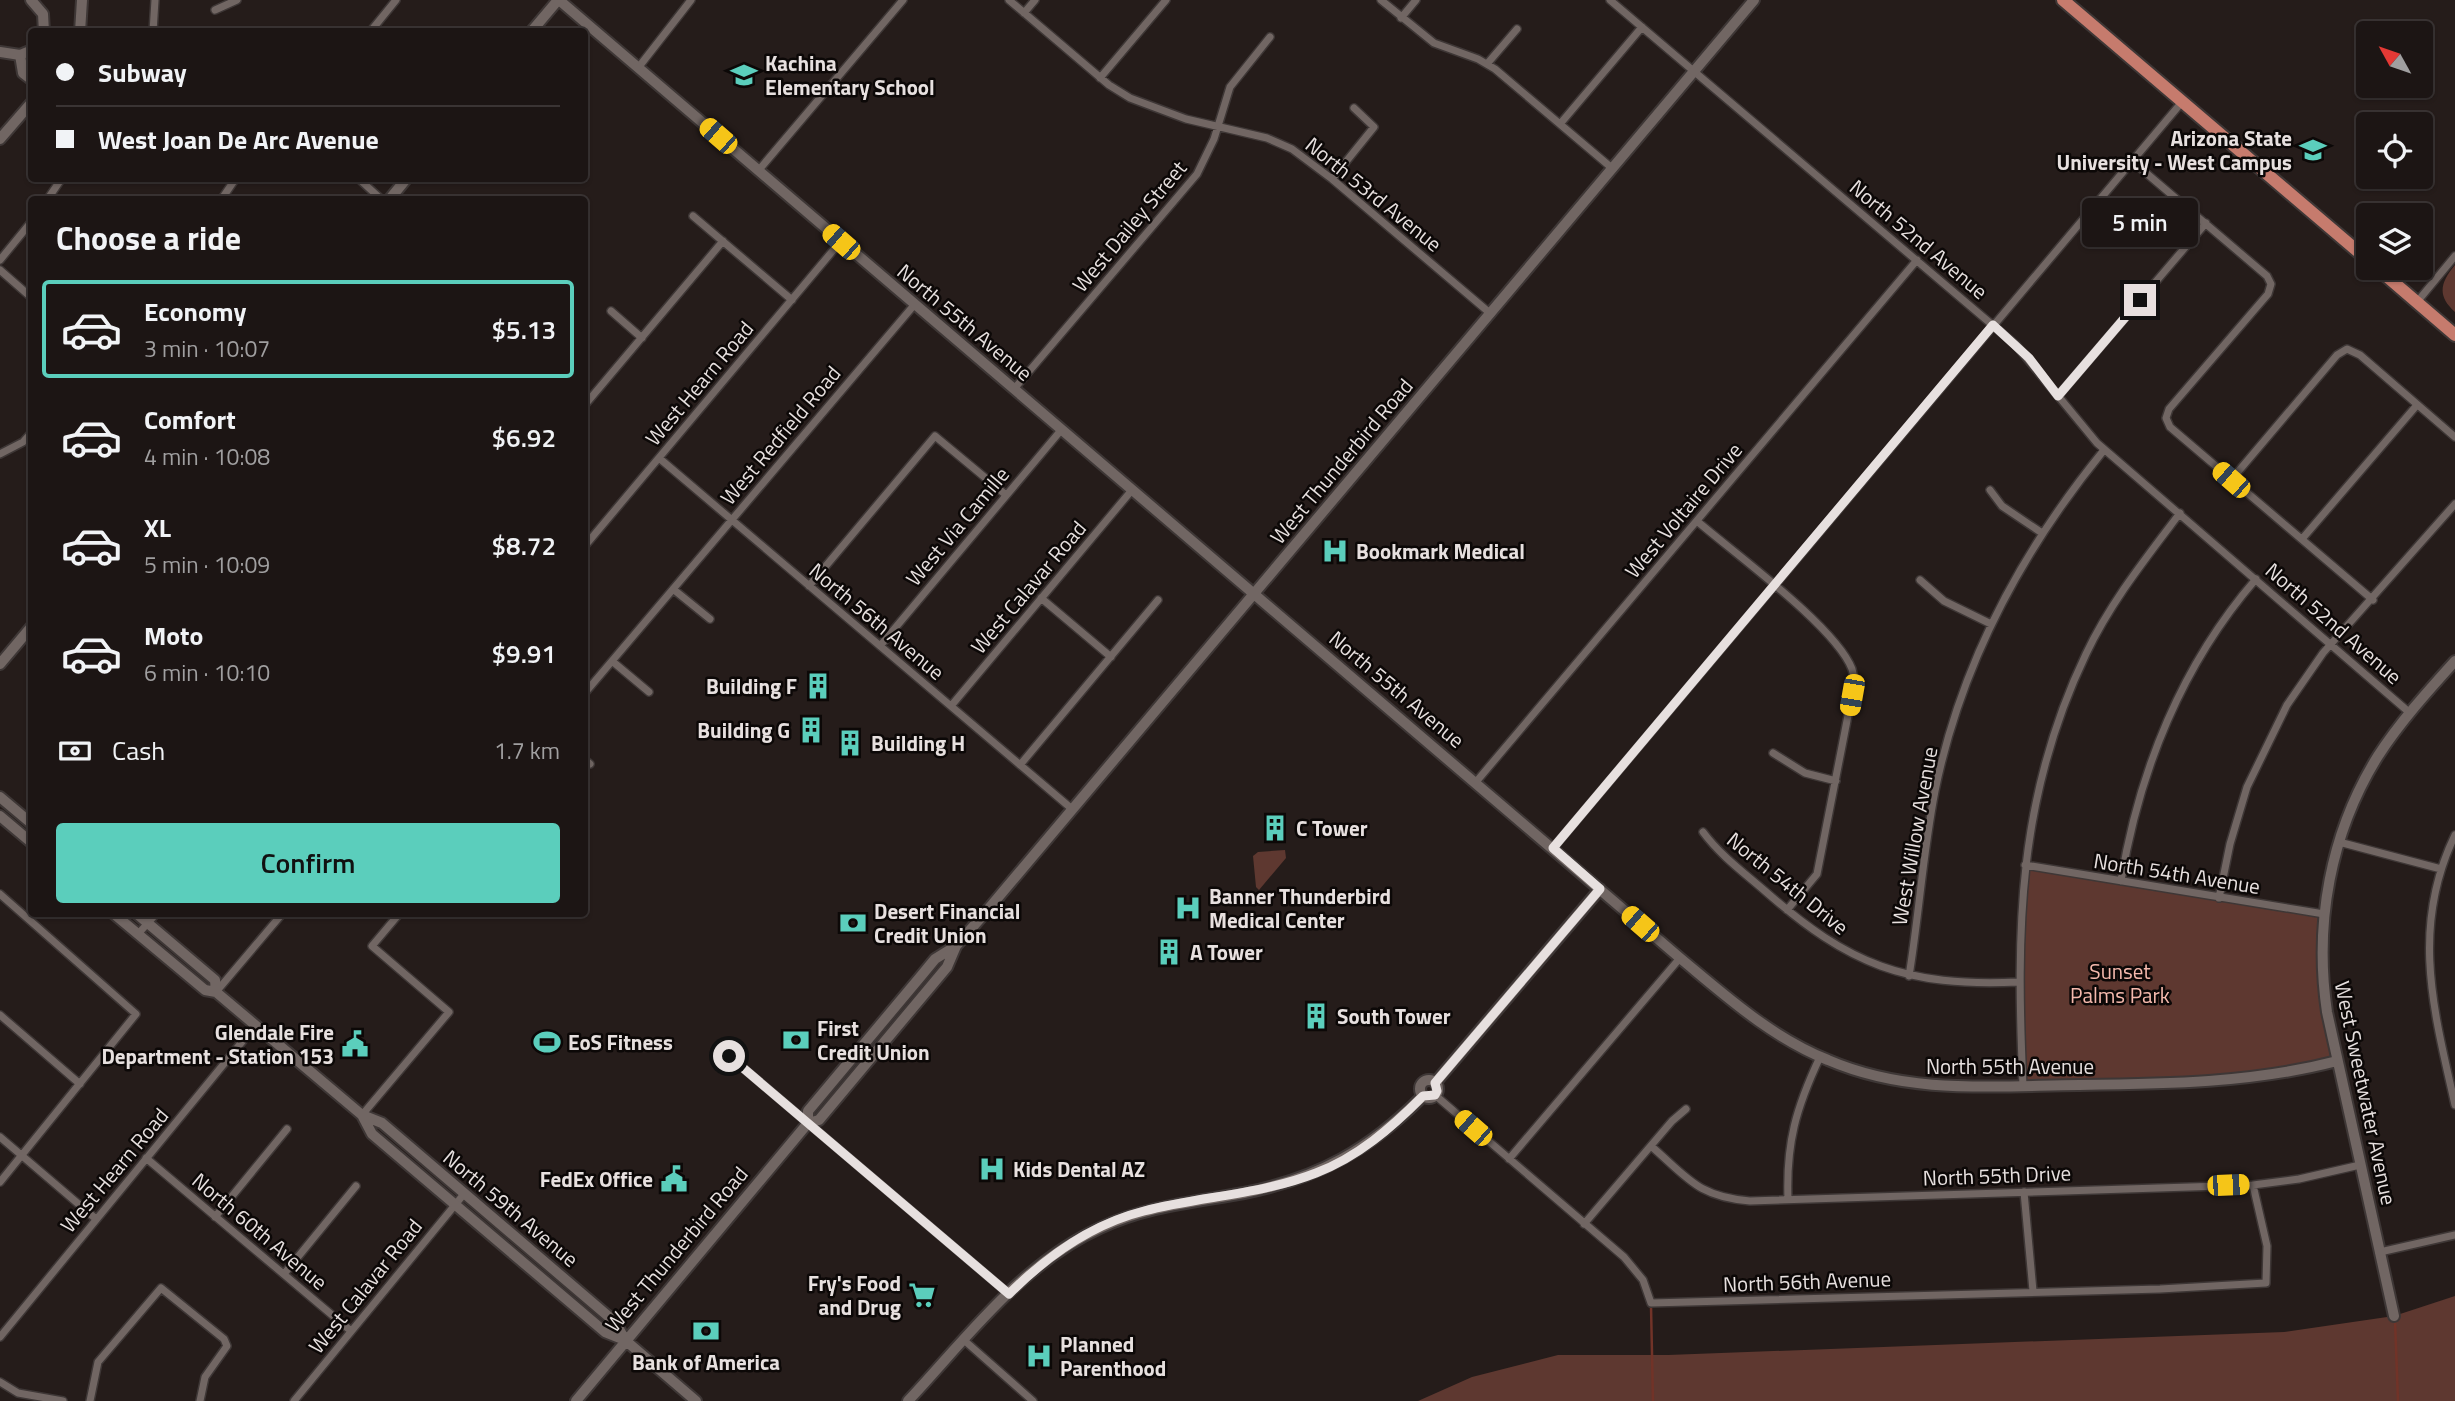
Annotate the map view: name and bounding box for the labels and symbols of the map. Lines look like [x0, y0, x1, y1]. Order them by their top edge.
north arrow [2356, 21, 2432, 98]
place label: Kachina Elementary School [765, 47, 935, 103]
school or university icon: Kachina Elementary School [729, 60, 759, 90]
car [696, 114, 741, 158]
place label: Arizona State University - West Campus [2057, 122, 2292, 178]
street label: North 53rd Avenue [1299, 129, 1449, 259]
school or university icon: Arizona State University - West Campus [2298, 135, 2328, 165]
street label: West Dailey Street [1064, 153, 1194, 299]
street label: North 52nd Avenue [1843, 171, 1995, 307]
callout: 5 min [2082, 198, 2198, 247]
car [819, 220, 864, 264]
street label: North 55th Avenue [890, 256, 1040, 388]
route end [2124, 284, 2156, 316]
street label: West Hearn Road [637, 314, 761, 452]
street label: West Redfield Road [712, 358, 848, 512]
street label: West Thunderbird Road [1262, 371, 1420, 551]
street label: West Voltaire Drive [1617, 435, 1749, 585]
car [2209, 458, 2254, 502]
street label: West Via Camille [898, 459, 1016, 593]
street label: West Calavar Road [963, 513, 1093, 661]
place label: Bookmark Medical [1356, 535, 1525, 567]
hospital icon: Bookmark Medical [1320, 536, 1350, 566]
street label: North 56th Avenue [802, 555, 952, 687]
street label: North 52nd Avenue [2259, 555, 2409, 691]
street label: North 55th Avenue [1322, 623, 1472, 755]
place label: Building F [706, 670, 797, 702]
building icon: Building F [803, 671, 833, 701]
car [1839, 672, 1866, 718]
place label: Building G [697, 714, 790, 746]
building icon: Building G [796, 715, 826, 745]
place label: Building H [871, 727, 965, 759]
building icon: Building H [835, 728, 865, 758]
street label: West Willow Avenue [1883, 744, 1945, 928]
place label: C Tower [1296, 812, 1368, 844]
building icon: C Tower [1260, 813, 1290, 843]
street label: North 54th Drive [1720, 824, 1856, 942]
street label: North 54th Avenue [2091, 844, 2263, 902]
place label: Banner Thunderbird Medical Center [1209, 880, 1391, 936]
hospital icon: Banner Thunderbird Medical Center [1173, 893, 1203, 923]
place label: Desert Financial Credit Union [874, 895, 1021, 951]
car [1618, 902, 1663, 946]
bank icon: Desert Financial Credit Union [838, 908, 868, 938]
place label: A Tower [1190, 936, 1263, 968]
building icon: A Tower [1154, 937, 1184, 967]
park label: Sunset Palms Park [2070, 955, 2170, 1011]
street label: West Sweetwater Avenue [2327, 978, 2405, 1208]
place label: South Tower [1337, 1000, 1451, 1032]
building icon: South Tower [1301, 1001, 1331, 1031]
place label: First Credit Union [817, 1012, 930, 1068]
place label: Glendale Fire Department - Station 153 [101, 1016, 334, 1072]
bank icon: First Credit Union [781, 1025, 811, 1055]
place label: EoS Fitness [568, 1026, 673, 1058]
sports icon: EoS Fitness [532, 1027, 562, 1057]
public building icon: Glendale Fire Department - Station 153 [340, 1029, 370, 1059]
route start [713, 1040, 745, 1072]
street label: North 55th Avenue [1926, 1050, 2094, 1082]
street label: West Hearn Road [52, 1101, 176, 1239]
car [1451, 1106, 1496, 1150]
street label: North 59th Avenue [436, 1142, 586, 1274]
place label: Kids Dental AZ [1013, 1153, 1145, 1185]
hospital icon: Kids Dental AZ [977, 1154, 1007, 1184]
street label: North 55th Drive [1922, 1156, 2072, 1194]
street label: West Thunderbird Road [597, 1159, 755, 1339]
place label: FedEx Office [540, 1163, 653, 1195]
public building icon: FedEx Office [659, 1164, 689, 1194]
street label: North 60th Avenue [185, 1165, 335, 1297]
car [2207, 1174, 2250, 1196]
street label: West Calavar Road [300, 1212, 430, 1360]
street label: North 56th Avenue [1722, 1262, 1892, 1300]
place label: Fry's Food and Drug [808, 1267, 901, 1323]
supermarket icon: Fry's Food and Drug [907, 1280, 937, 1310]
bank icon: Bank of America [691, 1316, 721, 1346]
place label: Planned Parenthood [1060, 1328, 1166, 1384]
hospital icon: Planned Parenthood [1024, 1341, 1054, 1371]
place label: Bank of America [632, 1346, 780, 1378]

